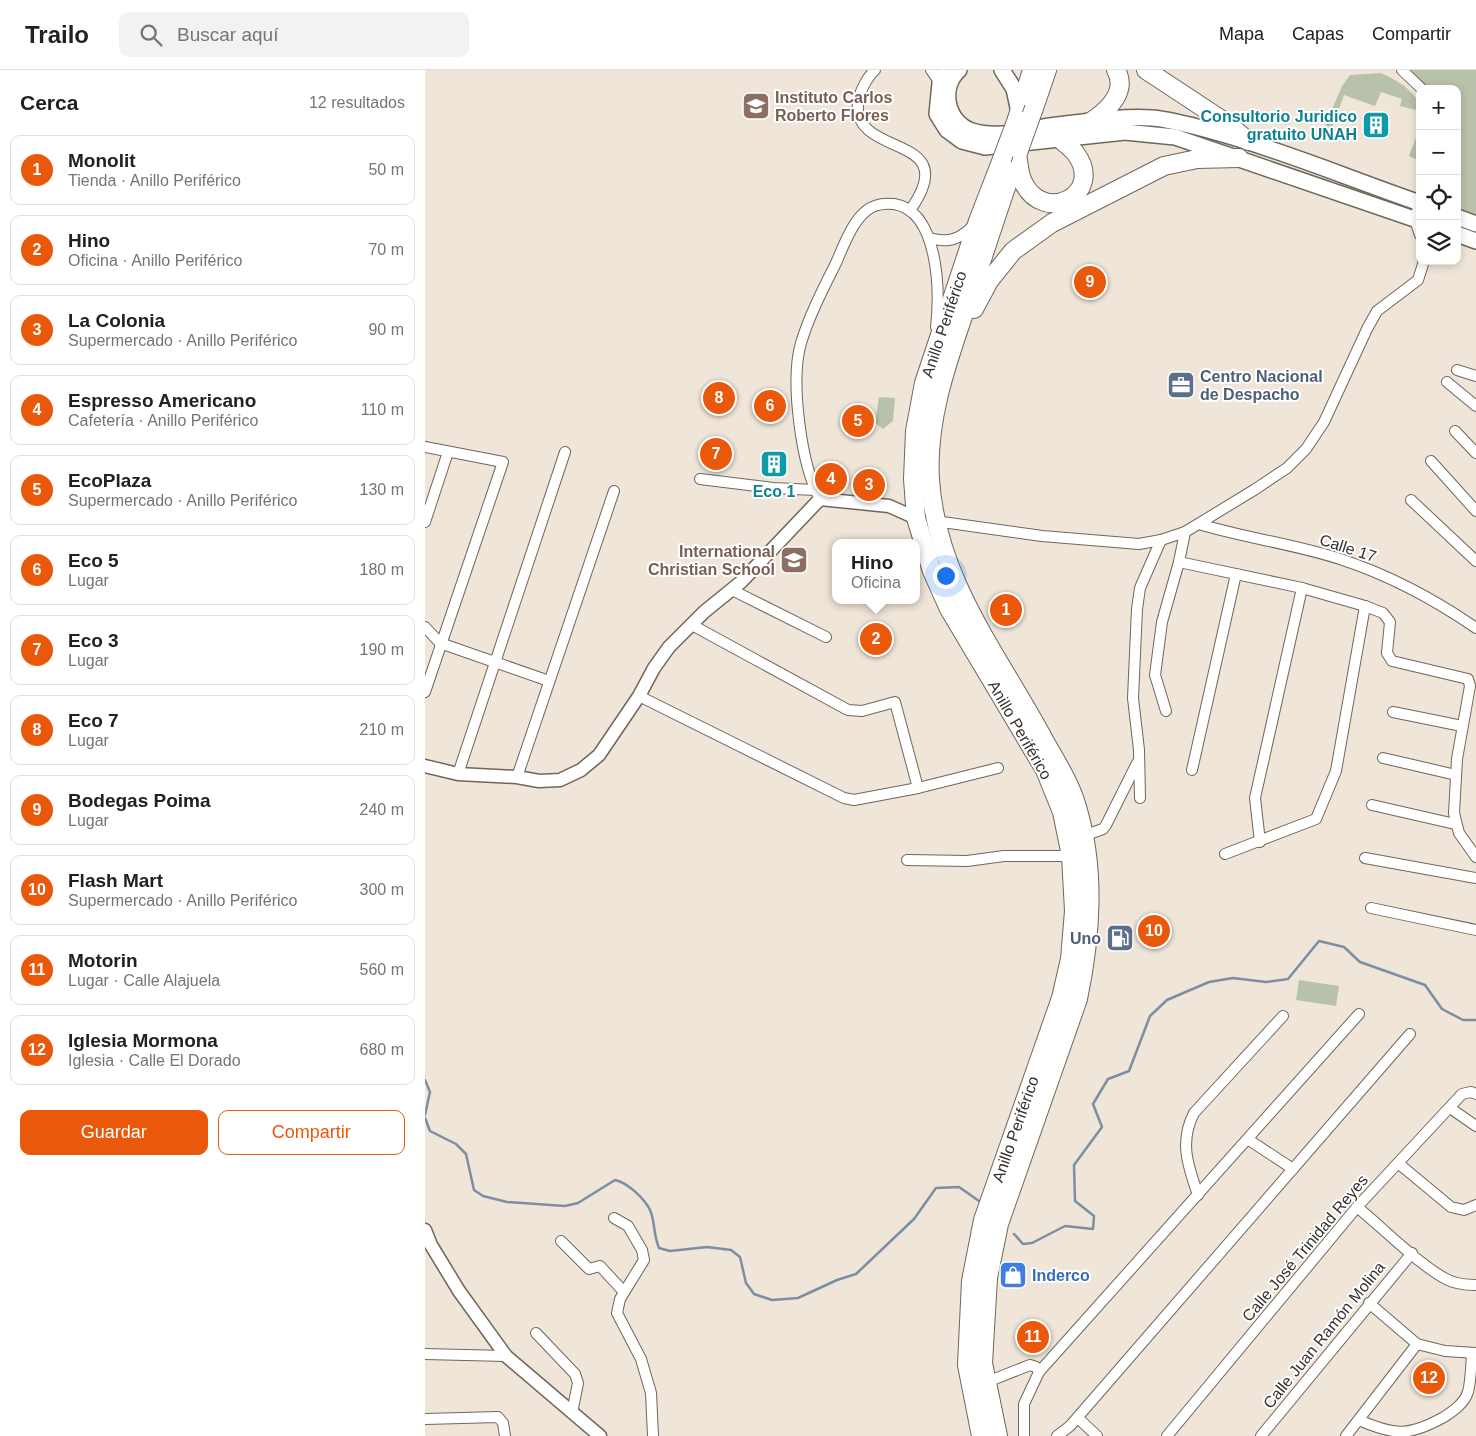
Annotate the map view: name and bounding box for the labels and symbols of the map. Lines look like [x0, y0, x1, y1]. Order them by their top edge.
place label: Instituto Carlos Roberto Flores [775, 89, 892, 124]
school or university icon: Instituto Carlos Roberto Flores [741, 91, 771, 121]
place label: Consultorio Juridico gratuito UNAH [1201, 108, 1357, 143]
building icon: Consultorio Juridico gratuito UNAH [1361, 110, 1391, 140]
pin: 9 [1074, 263, 1106, 301]
street label: Anillo Periférico [918, 269, 969, 380]
place label: Centro Nacional de Despacho [1200, 368, 1323, 403]
office icon: Centro Nacional de Despacho [1166, 370, 1196, 400]
pin: 8 [703, 379, 735, 417]
pin: 6 [754, 387, 786, 425]
pin: 5 [842, 402, 874, 440]
pin: 7 [700, 435, 732, 473]
building icon: Eco 1 [759, 449, 789, 479]
pin: 4 [815, 460, 847, 498]
pin: 3 [853, 466, 885, 504]
place label: Eco 1 [753, 483, 795, 500]
street label: Calle 17 [1317, 531, 1379, 565]
place label: International Christian School [648, 543, 775, 578]
school or university icon: International Christian School [779, 545, 809, 575]
your location [933, 563, 959, 589]
pin: 1 [990, 591, 1022, 629]
pin: 2 [860, 620, 892, 658]
street label: Anillo Periférico [985, 678, 1055, 782]
pin: 10 [1138, 912, 1170, 950]
fuel station icon: Uno [1105, 923, 1135, 953]
place label: Uno [1070, 930, 1101, 947]
street label: Anillo Periférico [988, 1074, 1041, 1184]
street label: Calle José Trinidad Reyes [1239, 1171, 1371, 1325]
street label: Calle Juan Ramón Molina [1260, 1258, 1388, 1412]
shop icon: Inderco [998, 1260, 1028, 1290]
place label: Inderco [1032, 1267, 1090, 1284]
pin: 11 [1017, 1318, 1049, 1356]
pin: 12 [1413, 1359, 1445, 1397]

